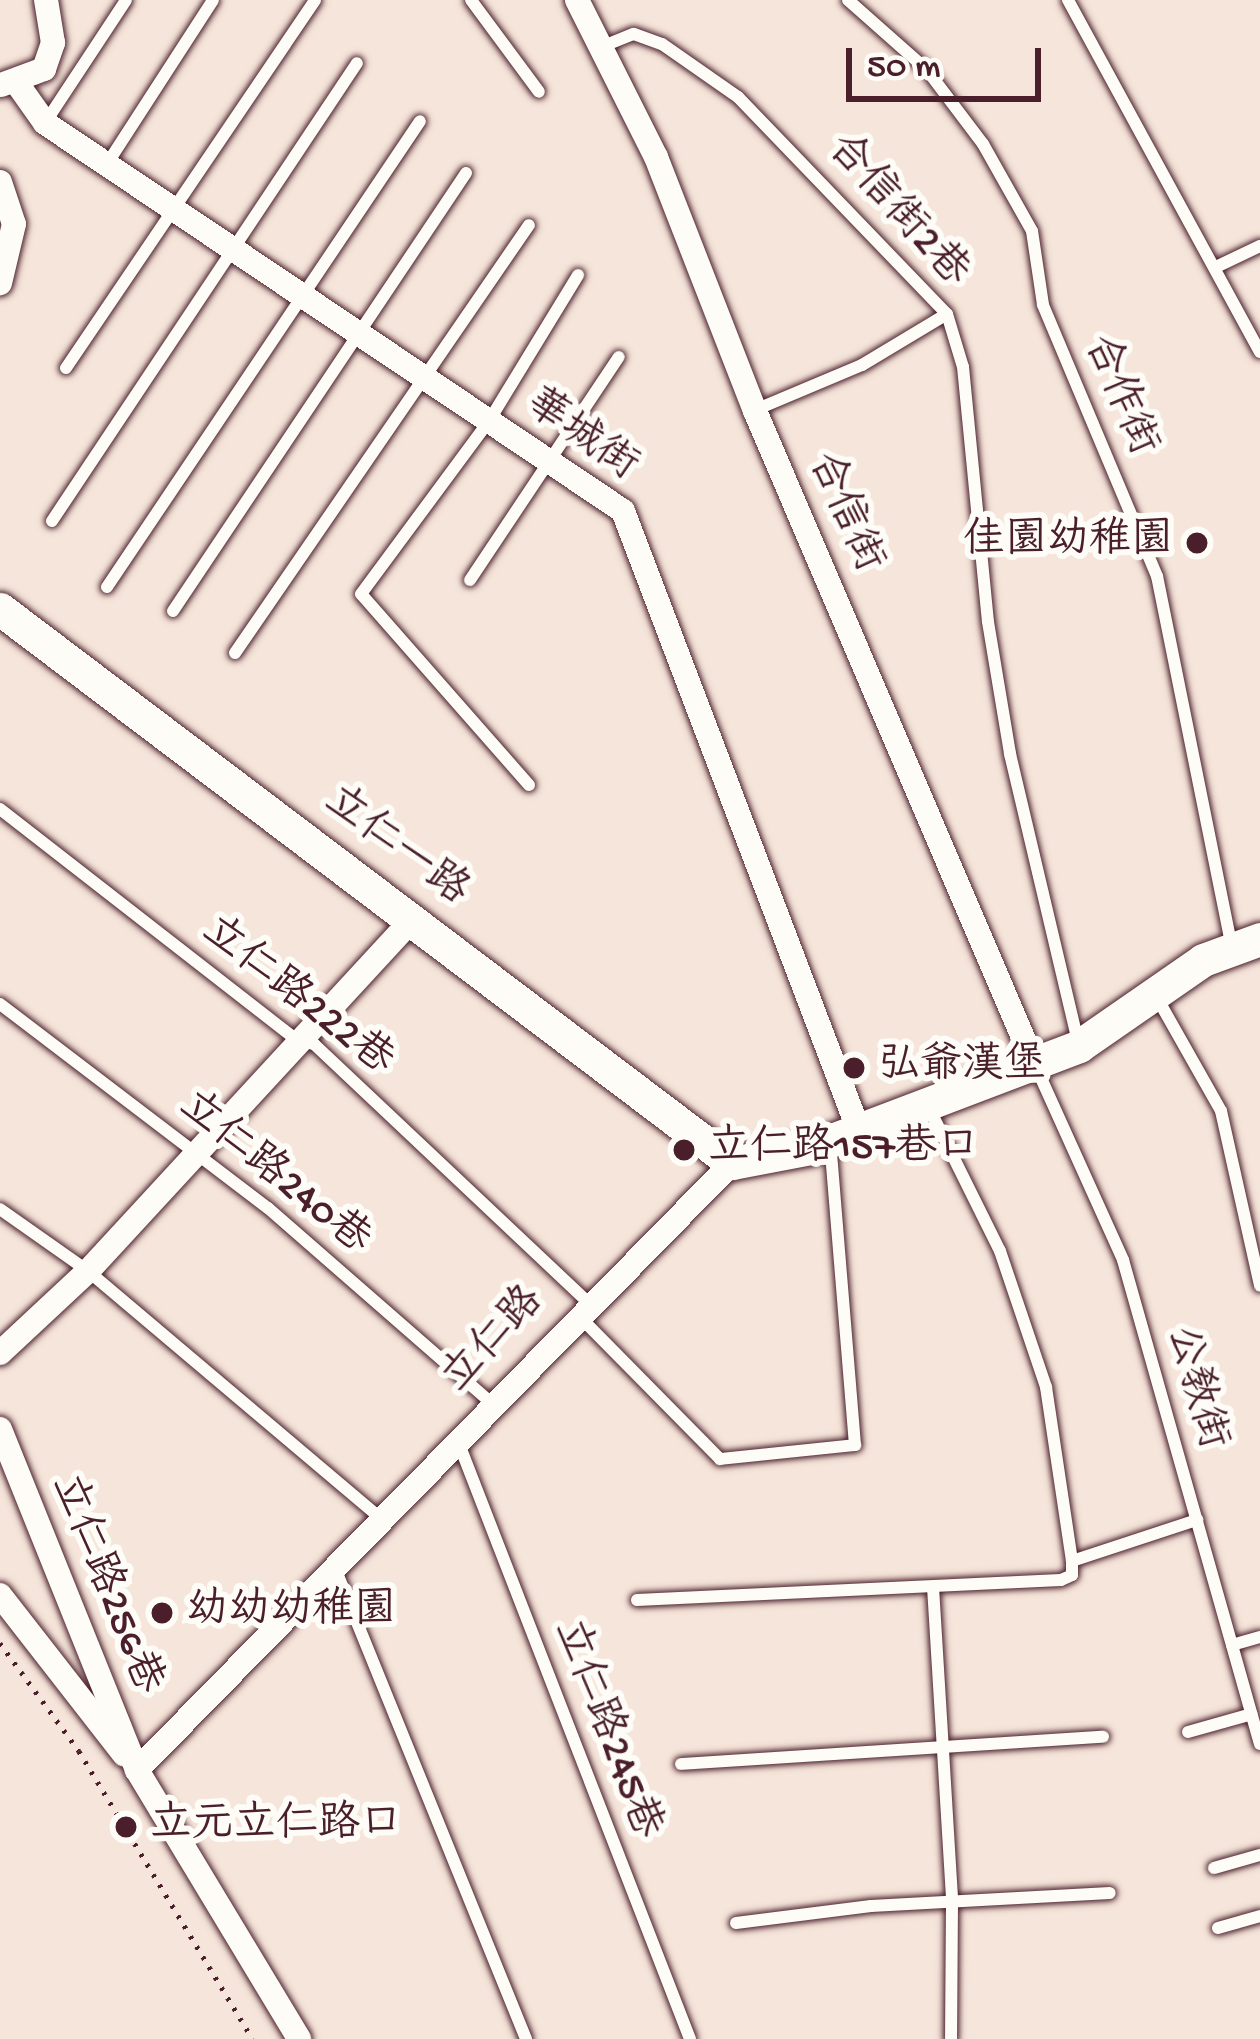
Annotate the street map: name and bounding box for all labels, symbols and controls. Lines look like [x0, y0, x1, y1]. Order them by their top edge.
scale bar [852, 24, 1047, 98]
text: 50 m [867, 47, 940, 90]
street label: 合信街2巷 [814, 125, 978, 299]
street label: 合作街 [1070, 328, 1166, 464]
street label: 華城街 [514, 380, 646, 494]
street label: 合信街 [794, 445, 892, 581]
place label: 佳園幼稚園 [963, 518, 1173, 568]
marker: 佳園幼稚園 [1184, 530, 1210, 556]
street label: 立仁一路 [313, 777, 477, 919]
street label: 立仁路222巷 [190, 907, 402, 1089]
place label: 弘爺漢堡 [878, 1043, 1046, 1093]
marker: 弘爺漢堡 [841, 1055, 867, 1081]
street label: 立仁路240巷 [167, 1082, 379, 1268]
place label: 立仁路157巷口 [708, 1125, 979, 1175]
marker: 立仁路157巷口 [671, 1137, 697, 1163]
street label: 立仁路 [434, 1278, 556, 1404]
street label: 公教街 [1152, 1320, 1236, 1456]
street label: 立仁路256巷 [37, 1468, 171, 1702]
place label: 幼幼幼稚園 [186, 1588, 396, 1638]
marker: 幼幼幼稚園 [149, 1600, 175, 1626]
street label: 立仁路245巷 [540, 1613, 670, 1847]
place label: 立元立仁路口 [150, 1802, 402, 1852]
marker: 立元立仁路口 [113, 1814, 139, 1840]

